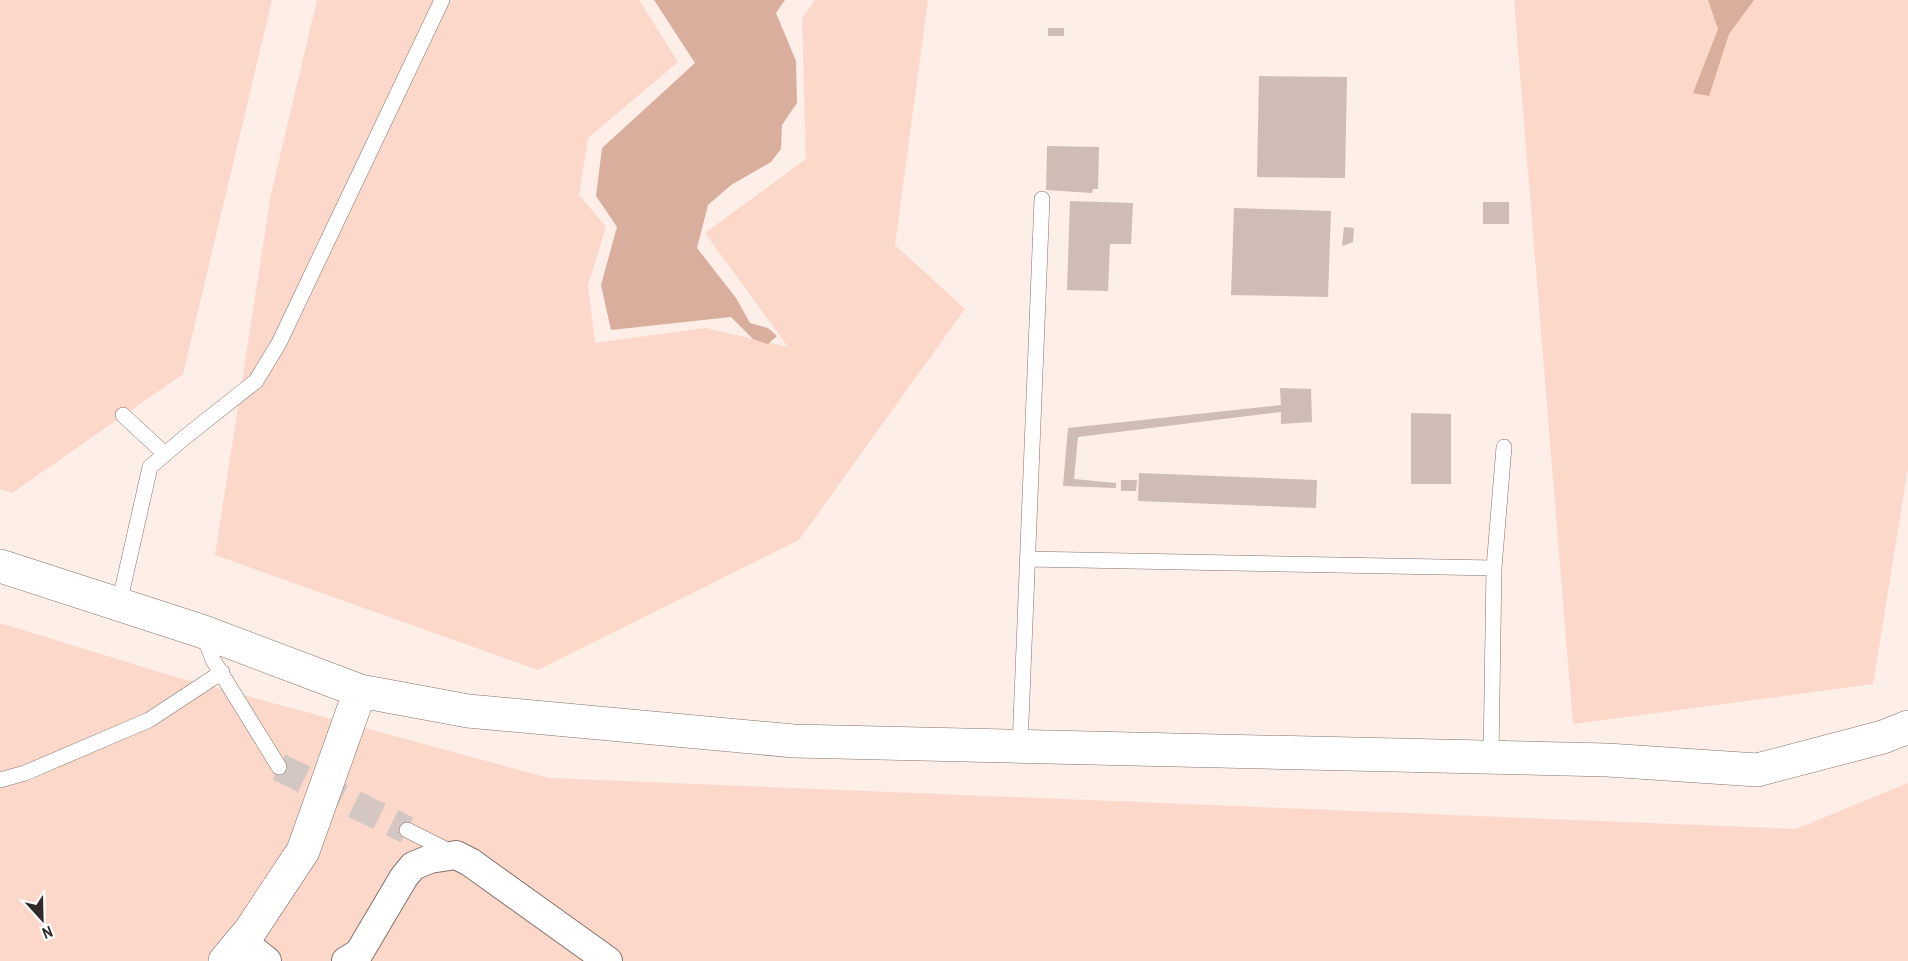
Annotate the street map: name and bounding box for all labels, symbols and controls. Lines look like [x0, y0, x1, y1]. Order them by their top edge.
north arrow [12, 889, 72, 949]
text: N [39, 921, 56, 945]

